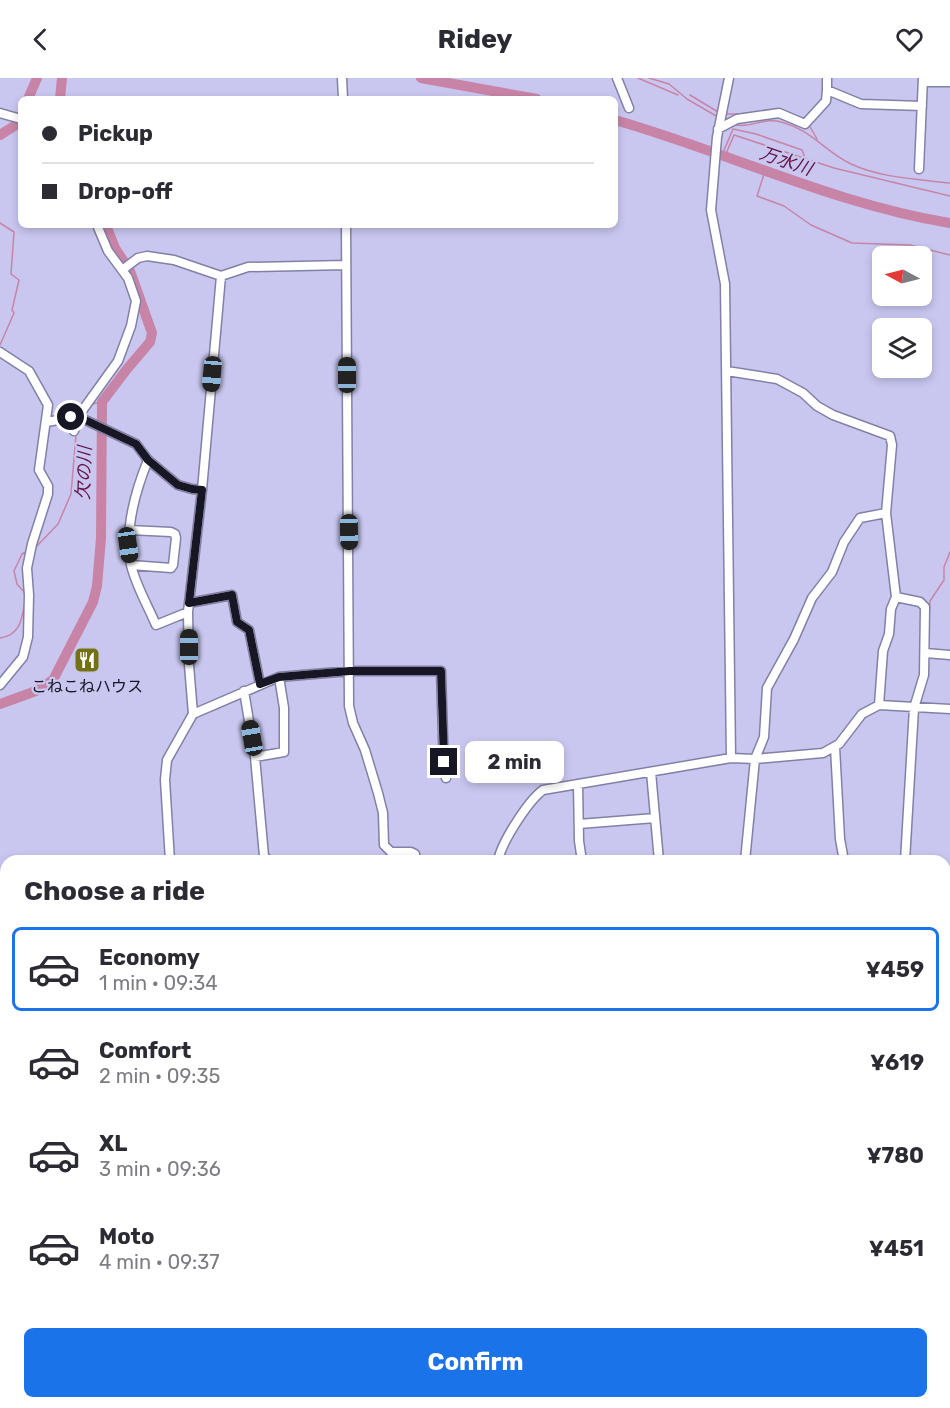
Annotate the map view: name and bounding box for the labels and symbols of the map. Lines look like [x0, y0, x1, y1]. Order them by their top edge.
water label: 万水川 [757, 142, 817, 181]
north arrow [872, 246, 932, 306]
car [201, 355, 223, 393]
car [338, 357, 356, 393]
route start [57, 403, 84, 430]
water label: 欠の川 [72, 444, 96, 500]
car [340, 514, 358, 550]
car [117, 526, 139, 564]
car [180, 629, 198, 665]
restaurant icon: こねこねハウス [72, 645, 102, 675]
place label: こねこねハウス [31, 677, 143, 696]
car [240, 719, 264, 757]
callout: 2 min [465, 741, 564, 783]
route end [430, 748, 457, 775]

